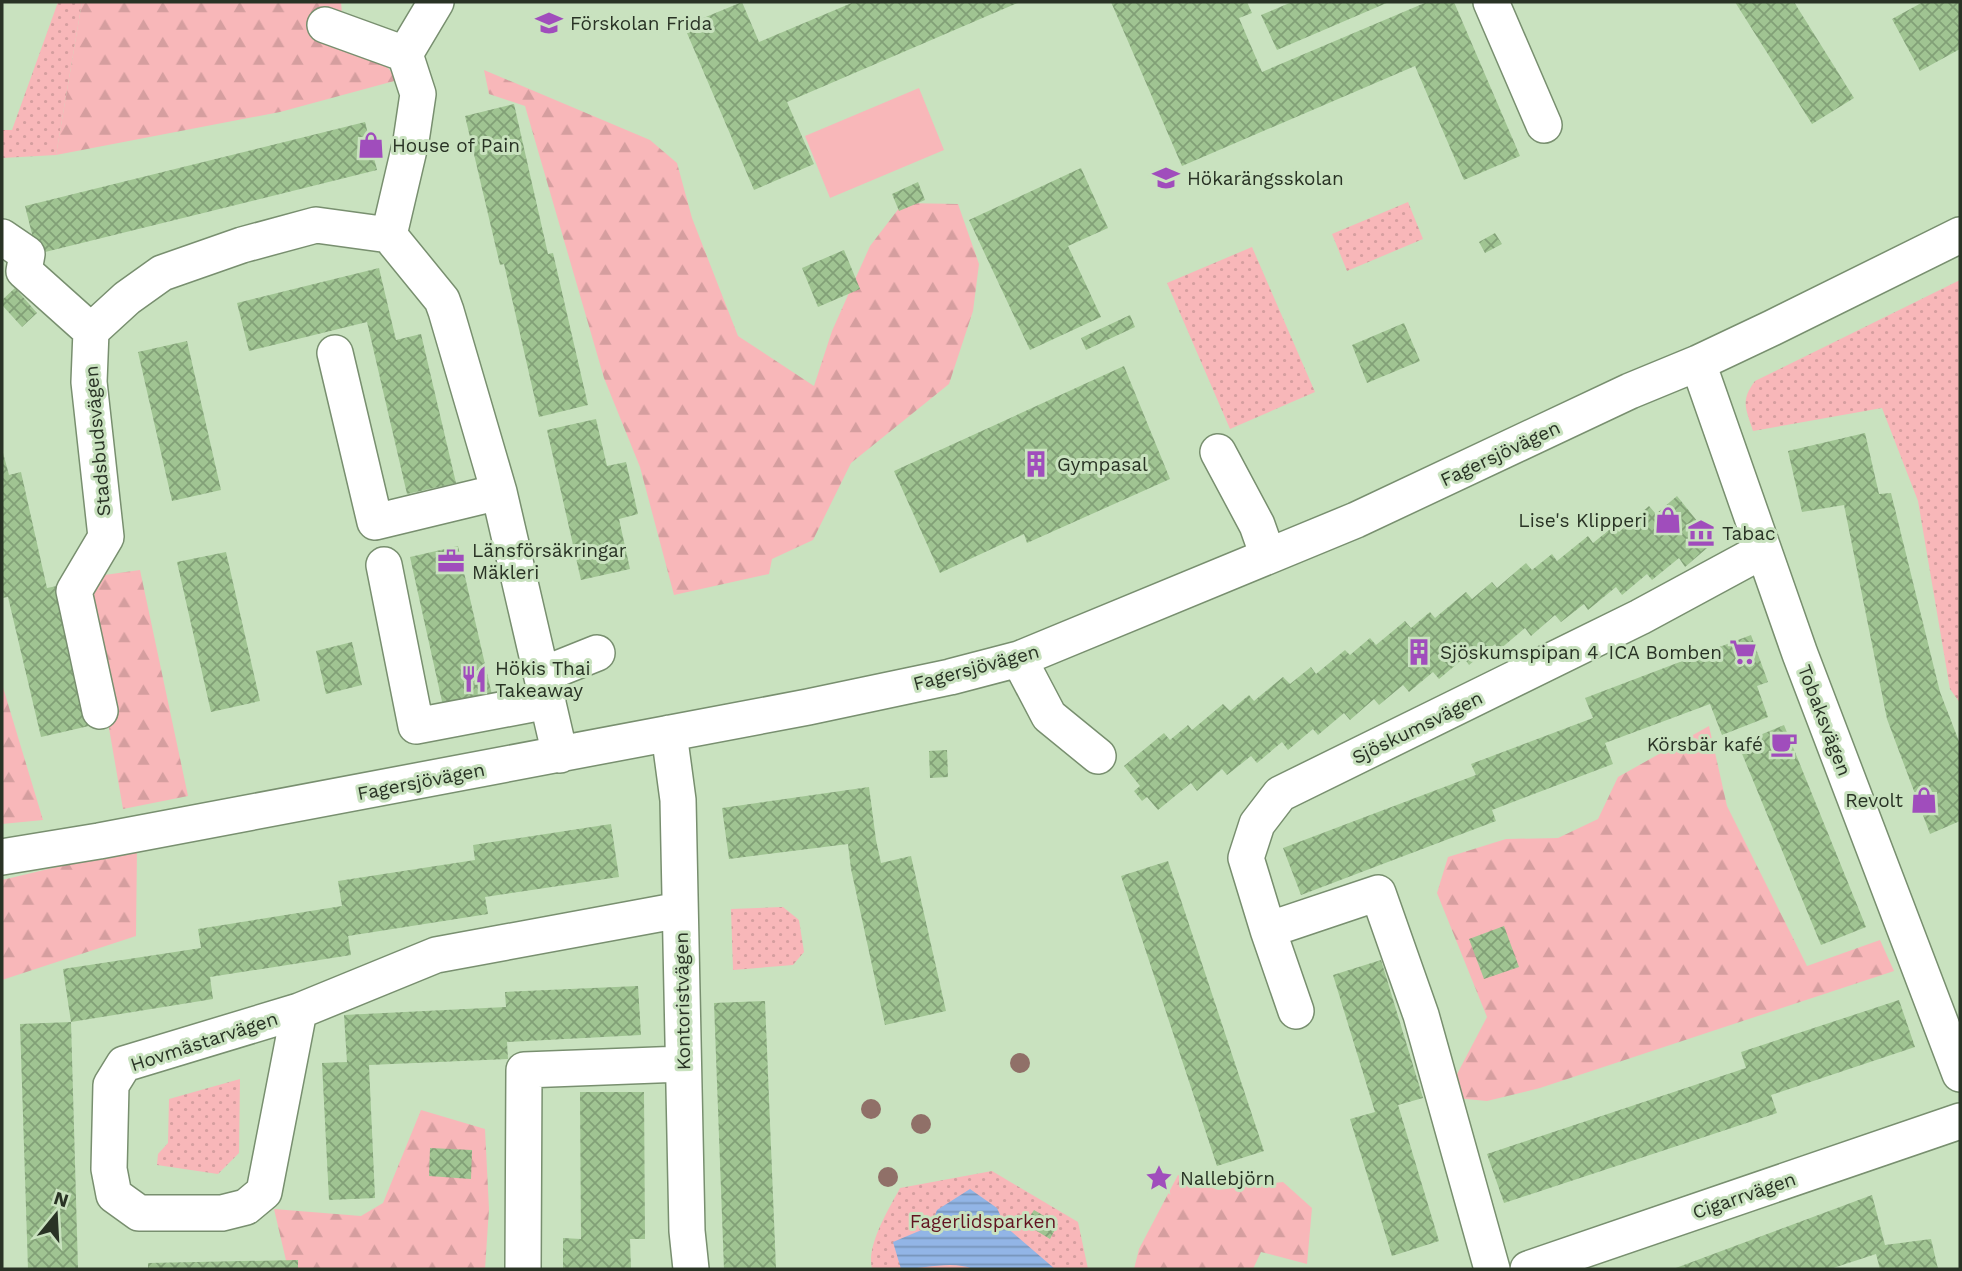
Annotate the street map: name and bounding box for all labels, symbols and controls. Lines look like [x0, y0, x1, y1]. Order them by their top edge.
school or university icon: Förskolan Frida [534, 8, 564, 38]
place label: Förskolan Frida [570, 12, 712, 35]
shop icon: House of Pain [356, 130, 386, 160]
place label: House of Pain [392, 134, 520, 157]
school or university icon: Hökarängsskolan [1151, 163, 1181, 193]
place label: Hökarängsskolan [1187, 167, 1344, 190]
street label: Stadsbudsvägen [79, 365, 116, 517]
street label: Fagersjövägen [1437, 416, 1564, 491]
building icon: Gympasal [1021, 449, 1051, 479]
place label: Gympasal [1057, 453, 1148, 476]
shop icon: Lise's Klipperi [1653, 505, 1683, 535]
place label: Lise's Klipperi [1518, 509, 1647, 532]
museum icon: Tabac [1686, 518, 1716, 548]
place label: Tabac [1722, 522, 1776, 545]
place label: Länsförsäkringar Mäkleri [472, 539, 627, 584]
office icon: Länsförsäkringar Mäkleri [436, 546, 466, 576]
building icon: Sjöskumspipan 4 [1404, 637, 1434, 667]
supermarket icon: ICA Bomben [1728, 637, 1758, 667]
street label: Fagersjövägen [911, 640, 1042, 695]
place label: Sjöskumspipan 4 [1440, 641, 1599, 664]
place label: ICA Bomben [1609, 641, 1722, 664]
place label: Hökis Thai Takeaway [495, 657, 591, 702]
street label: Tobaksvägen [1793, 661, 1856, 779]
restaurant icon: Hökis Thai Takeaway [459, 664, 489, 694]
street label: Sjöskumsvägen [1348, 686, 1486, 769]
cafe icon: Körsbär kafé [1769, 729, 1799, 759]
place label: Körsbär kafé [1647, 733, 1763, 756]
street label: Fagersjövägen [355, 758, 487, 805]
shop icon: Revolt [1909, 785, 1939, 815]
place label: Revolt [1845, 789, 1903, 812]
street label: Kontoristvägen [670, 932, 695, 1070]
street label: Hovmästarvägen [128, 1007, 281, 1076]
place icon: Nallebjörn [1144, 1163, 1174, 1193]
place label: Nallebjörn [1180, 1167, 1275, 1190]
street label: Cigarrvägen [1690, 1167, 1799, 1224]
north arrow [21, 1180, 91, 1250]
text: N [51, 1186, 71, 1212]
park label: Fagerlidsparken [910, 1210, 1056, 1233]

